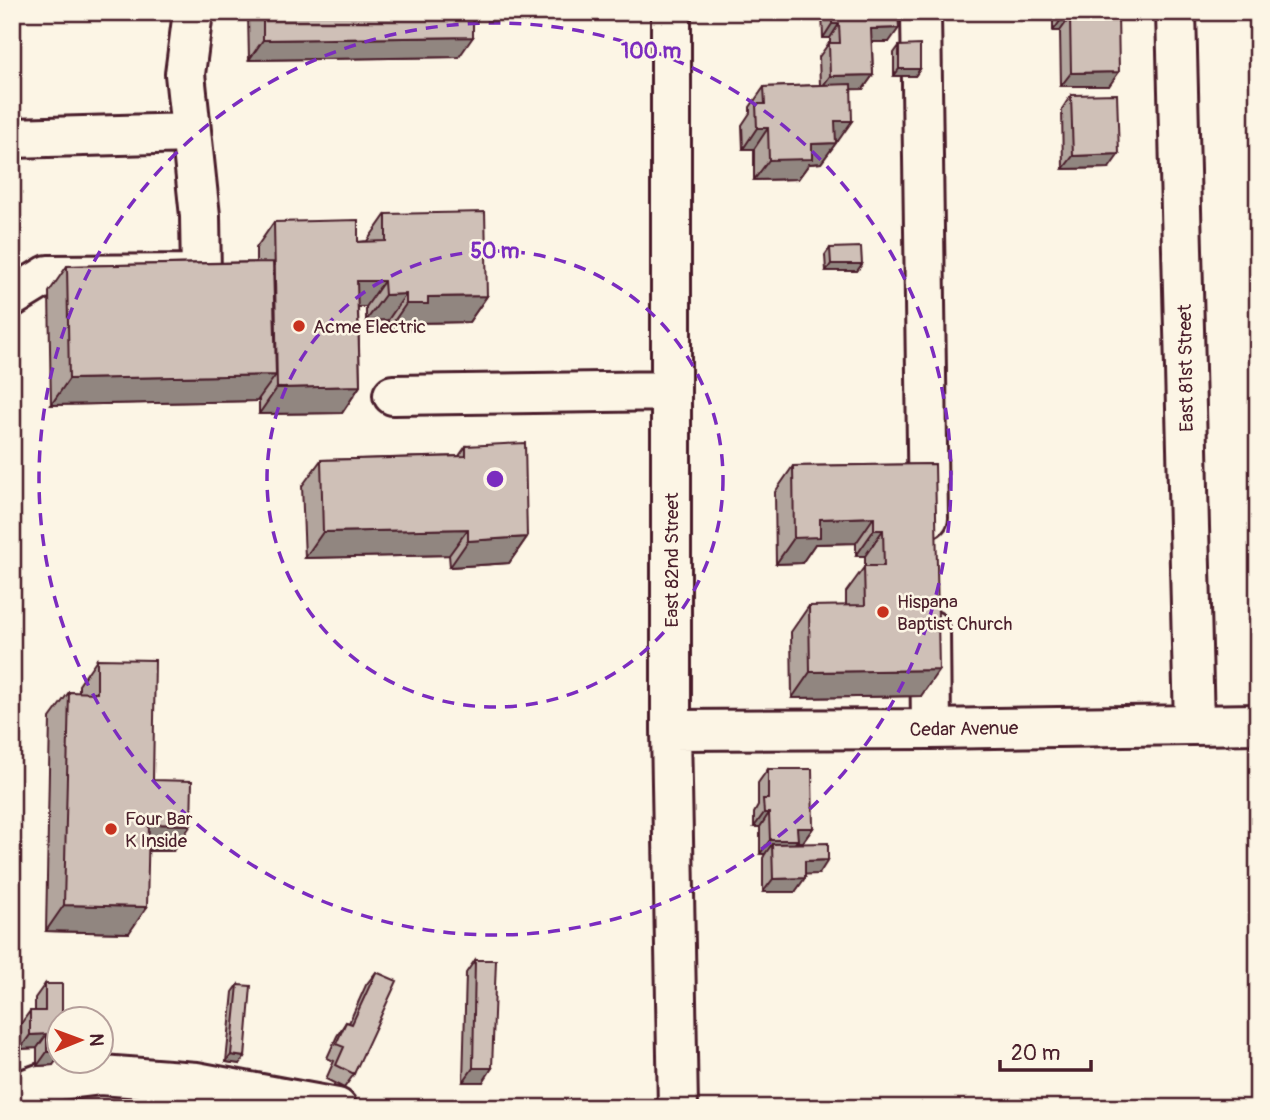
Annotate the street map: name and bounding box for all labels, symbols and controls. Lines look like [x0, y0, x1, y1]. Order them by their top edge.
text: 100 m [621, 38, 681, 65]
text: 50 m [471, 238, 520, 265]
street label: East 81st Street [1173, 304, 1199, 432]
place label: Acme Electric [313, 315, 427, 339]
marker: Acme Electric [291, 318, 307, 334]
centre of rings [483, 467, 507, 491]
street label: East 82nd Street [660, 492, 684, 627]
place label: Hispana Baptist Church [897, 590, 1012, 636]
marker: Hispana Baptist Church [875, 604, 891, 620]
street label: Cedar Avenue [910, 716, 1019, 742]
place label: Four Bar K Inside [125, 807, 193, 853]
marker: Four Bar K Inside [103, 821, 119, 837]
north arrow [46, 1004, 116, 1074]
scale bar [1000, 1029, 1092, 1073]
text: N [84, 1033, 108, 1046]
text: 20 m [1011, 1040, 1060, 1067]

